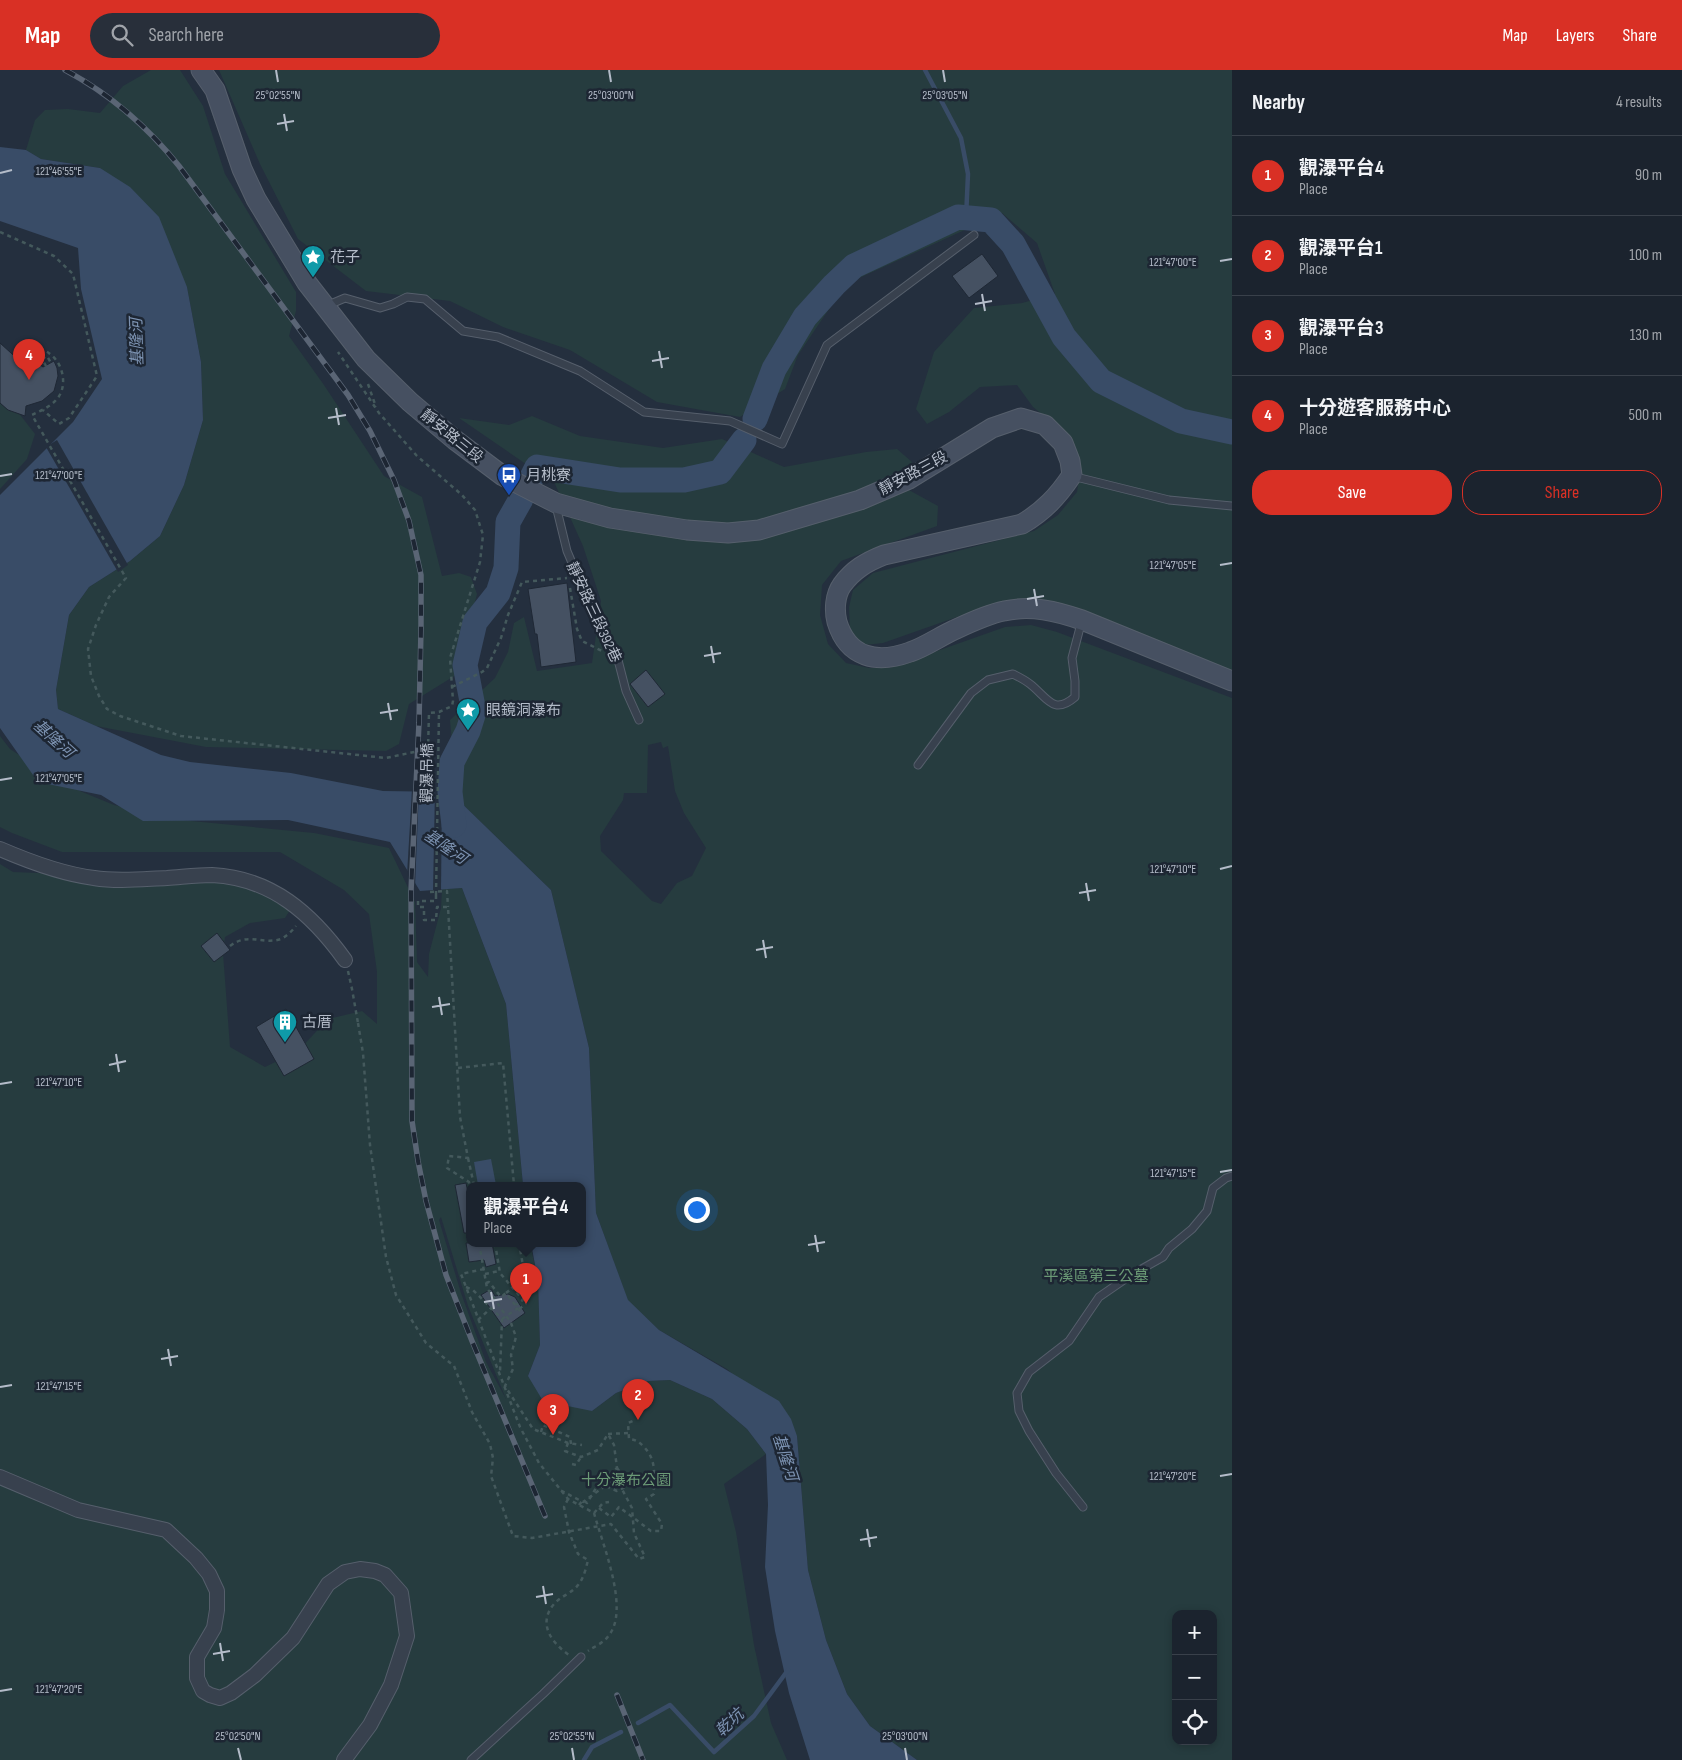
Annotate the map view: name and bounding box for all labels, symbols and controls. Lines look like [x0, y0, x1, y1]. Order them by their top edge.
search box [90, 13, 440, 58]
text: Map [25, 21, 60, 50]
icon: search [108, 21, 136, 49]
text: Search here [148, 24, 224, 47]
text: Map [1503, 25, 1528, 46]
text: Layers [1556, 25, 1595, 46]
text: Share [1623, 25, 1657, 46]
text: 25°02'55"N [256, 88, 300, 103]
text: 25°03'00"N [588, 88, 634, 103]
text: 25°03'05"N [922, 88, 968, 103]
text: Nearby [1252, 90, 1305, 115]
text: 4 results [1616, 93, 1662, 112]
text: 觀瀑平台4 [1299, 157, 1384, 180]
text: 121°46'55"E [36, 164, 82, 179]
text: 1 [1265, 166, 1271, 185]
text: 90 m [1635, 166, 1662, 185]
text: Place [1299, 180, 1328, 199]
text: 觀瀑平台1 [1299, 237, 1382, 260]
place icon: 花子 [300, 244, 326, 278]
text: 2 [1264, 246, 1272, 265]
text: 100 m [1629, 246, 1662, 265]
place label: 花子 [330, 248, 360, 267]
text: 121°47'00"E [1149, 255, 1197, 270]
text: Place [1299, 260, 1328, 279]
water label: 基隆河 [127, 315, 148, 366]
text: 觀瀑平台3 [1299, 317, 1384, 340]
text: 3 [1264, 326, 1272, 345]
text: 130 m [1630, 326, 1662, 345]
pin: 4 [13, 339, 45, 380]
text: Place [1299, 340, 1328, 359]
text: 十分遊客服務中心 [1299, 397, 1451, 420]
street label: 靜安路三段 [417, 405, 487, 467]
text: 4 [1264, 406, 1272, 425]
text: 500 m [1628, 406, 1662, 425]
text: Place [1299, 420, 1328, 439]
street label: 靜安路三段 [876, 447, 951, 499]
bus stop icon: 月桃寮 [496, 462, 522, 496]
place label: 月桃寮 [526, 466, 571, 485]
text: 121°47'00"E [35, 468, 83, 483]
button: Save [1252, 470, 1452, 515]
button: Share [1462, 470, 1662, 515]
text: 121°47'05"E [1150, 558, 1196, 573]
street label: 靜安路三段392巷 [562, 559, 625, 666]
place icon: 眼鏡洞瀑布 [455, 697, 481, 731]
place label: 眼鏡洞瀑布 [486, 701, 561, 720]
water label: 基隆河 [29, 716, 79, 764]
street label: 觀瀑吊橋 [417, 743, 438, 803]
text: 121°47'05"E [36, 771, 82, 786]
water label: 基隆河 [420, 826, 473, 870]
text: 121°47'10"E [1150, 862, 1196, 877]
building icon: 古厝 [272, 1009, 298, 1043]
place label: 古厝 [302, 1013, 332, 1032]
text: 121°47'10"E [36, 1075, 82, 1090]
text: 121°47'15"E [1150, 1166, 1196, 1181]
popup [466, 1182, 586, 1247]
text: 觀瀑平台4 [484, 1196, 568, 1219]
your location [684, 1197, 710, 1223]
text: Place [484, 1219, 512, 1238]
pin: 1 [510, 1263, 542, 1304]
park label: 平溪區第三公墓 [1043, 1267, 1149, 1286]
text: 121°47'15"E [36, 1379, 82, 1394]
pin: 2 [622, 1379, 654, 1420]
pin: 3 [537, 1394, 569, 1435]
water label: 基隆河 [768, 1432, 802, 1486]
text: 121°47'20"E [1150, 1469, 1197, 1484]
park label: 十分瀑布公園 [581, 1471, 671, 1490]
map controls [1172, 1610, 1217, 1745]
button: + [1172, 1610, 1217, 1655]
button: − [1172, 1655, 1217, 1700]
text: 121°47'20"E [36, 1682, 83, 1697]
button: locate [1172, 1700, 1217, 1745]
water label: 乾坑 [712, 1704, 750, 1741]
text: 25°02'50"N [215, 1729, 261, 1744]
text: 25°02'55"N [550, 1729, 594, 1744]
text: 25°03'00"N [882, 1729, 928, 1744]

